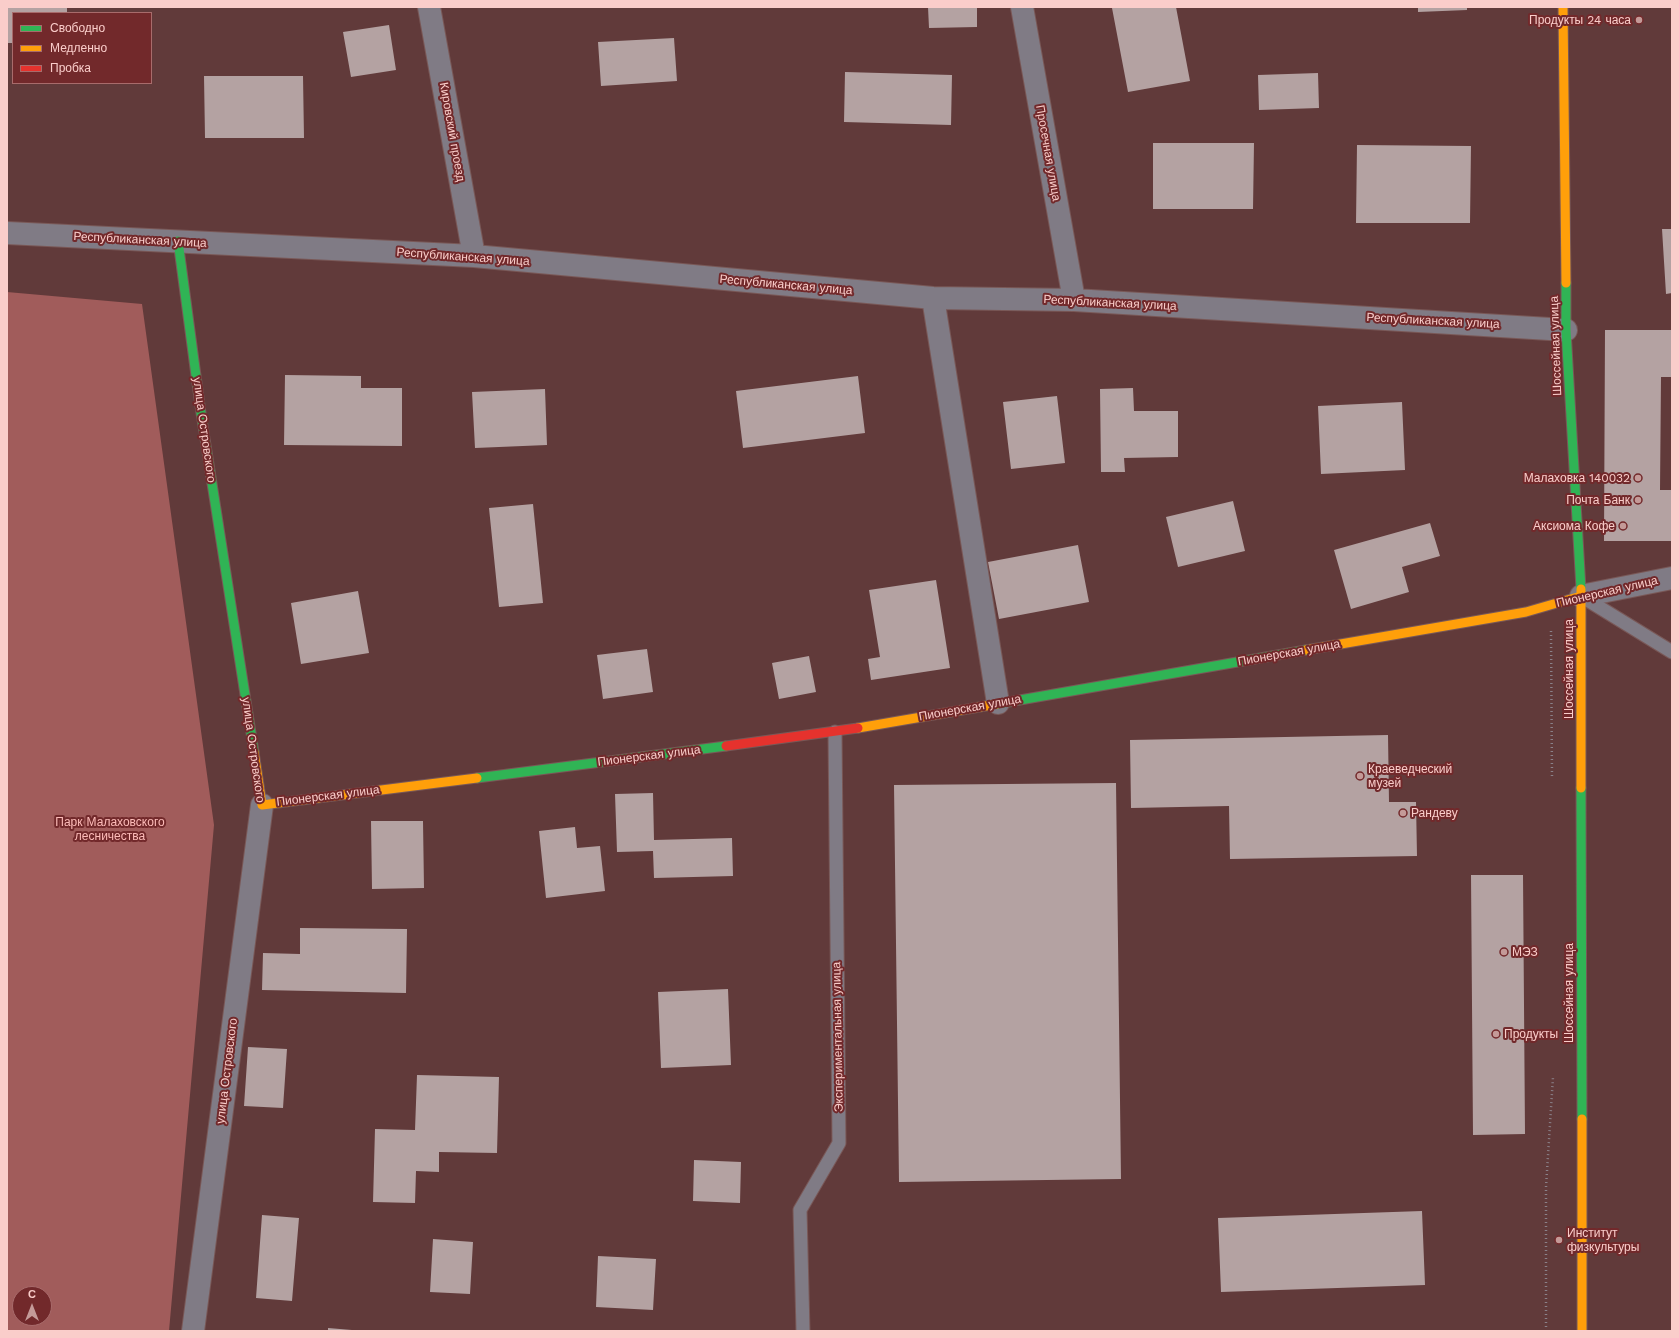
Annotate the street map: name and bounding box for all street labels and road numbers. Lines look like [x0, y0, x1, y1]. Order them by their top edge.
street label: Кировский проезд [436, 81, 468, 183]
street label: Просечная улица [1032, 104, 1064, 202]
street label: Республиканская улица [73, 229, 207, 251]
street label: Республиканская улица [396, 245, 530, 269]
street label: Республиканская улица [719, 272, 853, 298]
street label: Республиканская улица [1043, 292, 1177, 314]
street label: Шоссейная улица [1547, 296, 1565, 396]
street label: Республиканская улица [1366, 310, 1500, 332]
street label: улица Островского [189, 376, 219, 484]
street label: Пионерская улица [1555, 573, 1659, 611]
street label: Шоссейная улица [1562, 619, 1576, 719]
street label: Пионерская улица [1237, 637, 1341, 669]
street label: Пионерская улица [918, 692, 1022, 724]
street label: улица Островского [238, 696, 268, 804]
street label: Пионерская улица [597, 743, 701, 769]
street label: Пионерская улица [276, 783, 380, 809]
street label: Шоссейная улица [1562, 943, 1576, 1043]
street label: Экспериментальная улица [829, 962, 847, 1112]
street label: улица Островского [213, 1017, 241, 1125]

